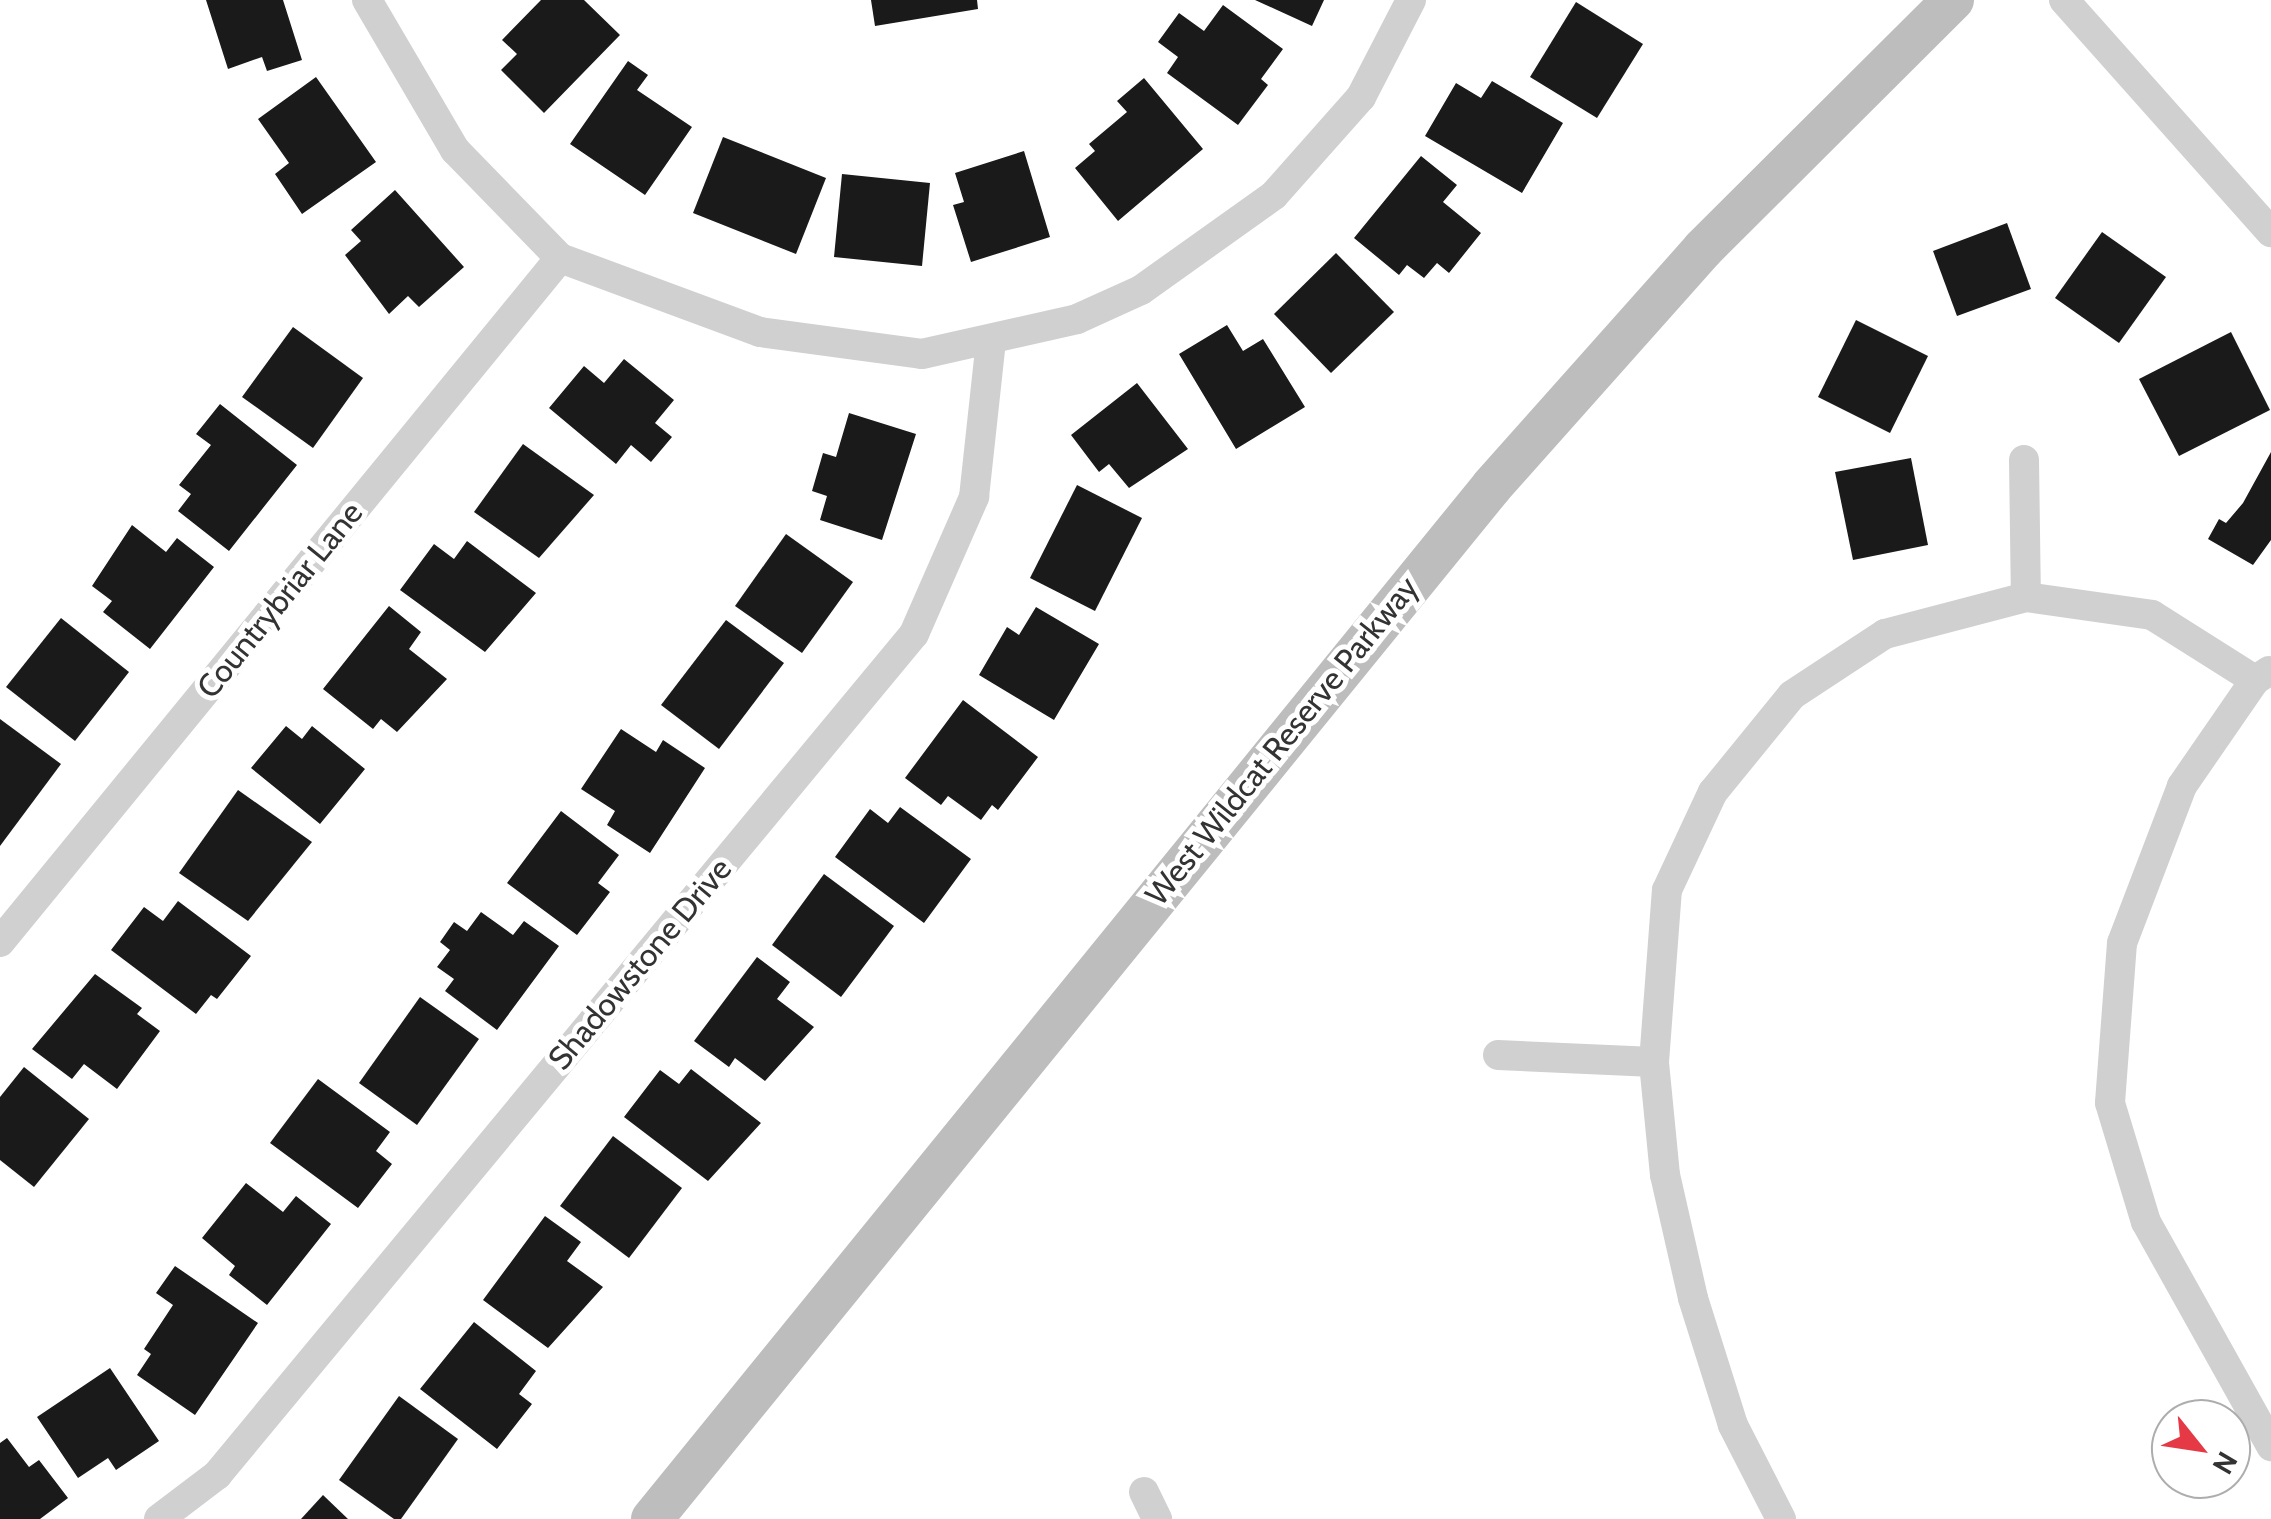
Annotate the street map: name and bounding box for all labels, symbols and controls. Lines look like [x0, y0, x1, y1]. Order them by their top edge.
street label: Countrybriar Lane [189, 494, 371, 706]
street label: West Wildcat Reserve Parkway [1138, 569, 1426, 913]
street label: Shadowstone Drive [540, 850, 740, 1078]
north arrow [2151, 1399, 2251, 1499]
text: N [2206, 1446, 2245, 1480]

